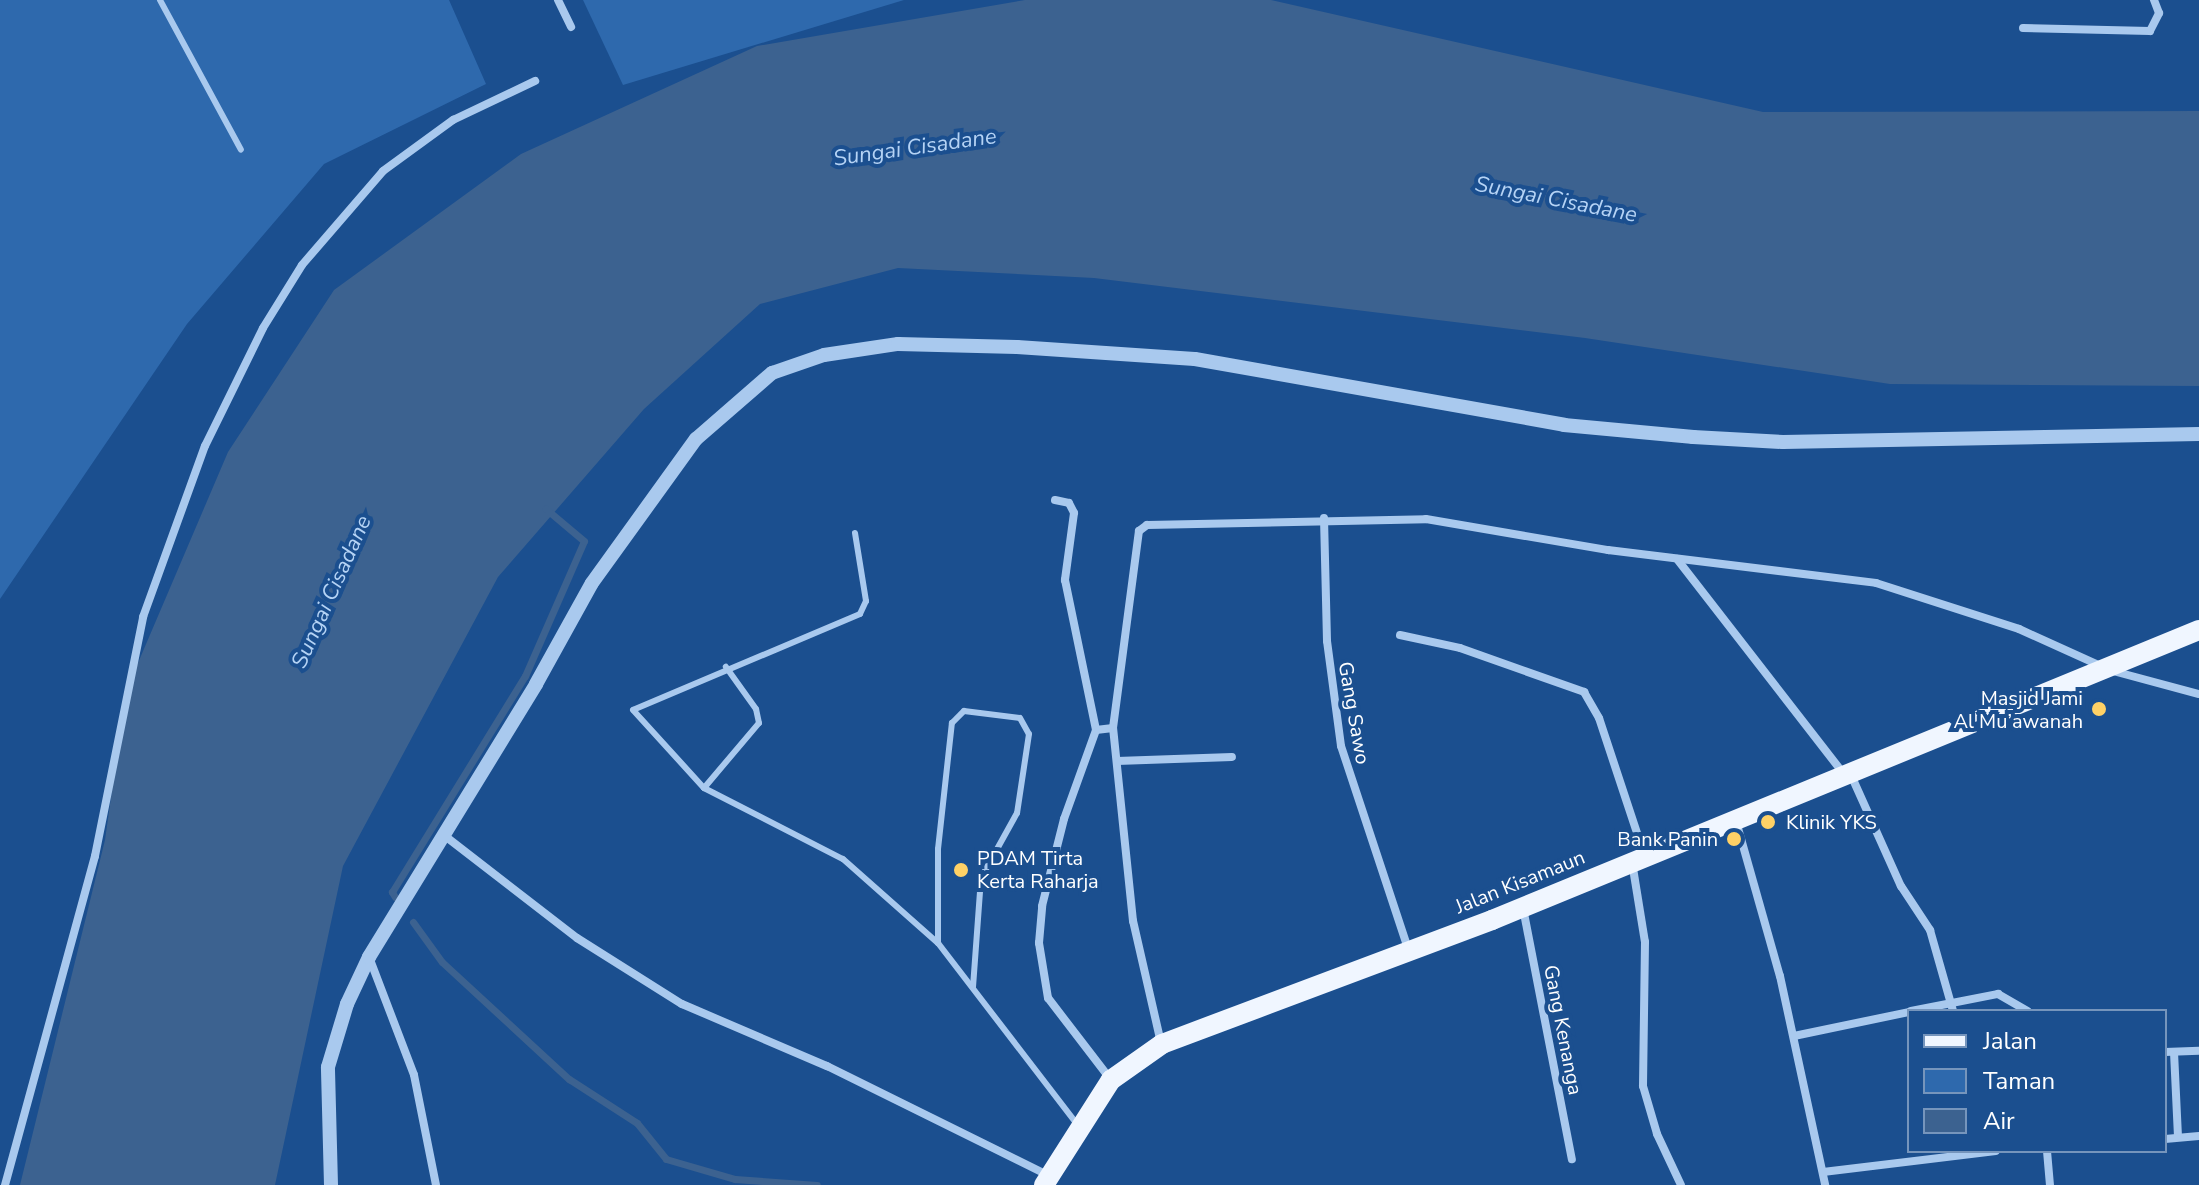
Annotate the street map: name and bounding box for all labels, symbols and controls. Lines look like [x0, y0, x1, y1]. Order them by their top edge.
water label: Sungai Cisadane [832, 123, 998, 173]
water label: Sungai Cisadane [1473, 171, 1639, 229]
water label: Sungai Cisadane [286, 511, 378, 673]
street label: Gang Sawo [1333, 660, 1375, 766]
place label: Masjid Jami Al Mu’awanah [1953, 686, 2083, 733]
marker: Masjid Jami Al Mu’awanah [2090, 700, 2108, 718]
place label: Klinik YKS [1786, 810, 1877, 834]
marker: Klinik YKS [1757, 811, 1779, 833]
place label: Bank Panin [1617, 827, 1718, 851]
marker: Bank Panin [1725, 830, 1743, 848]
street label: Jalan Kisamaun [1452, 845, 1588, 919]
place label: PDAM Tirta Kerta Raharja [977, 846, 1099, 893]
marker: PDAM Tirta Kerta Raharja [952, 861, 970, 879]
street label: Gang Kenanga [1539, 963, 1587, 1097]
legend [1907, 1009, 2167, 1153]
text: Jalan [1983, 1025, 2037, 1057]
text: Taman [1983, 1065, 2055, 1097]
text: Air [1983, 1105, 2015, 1137]

